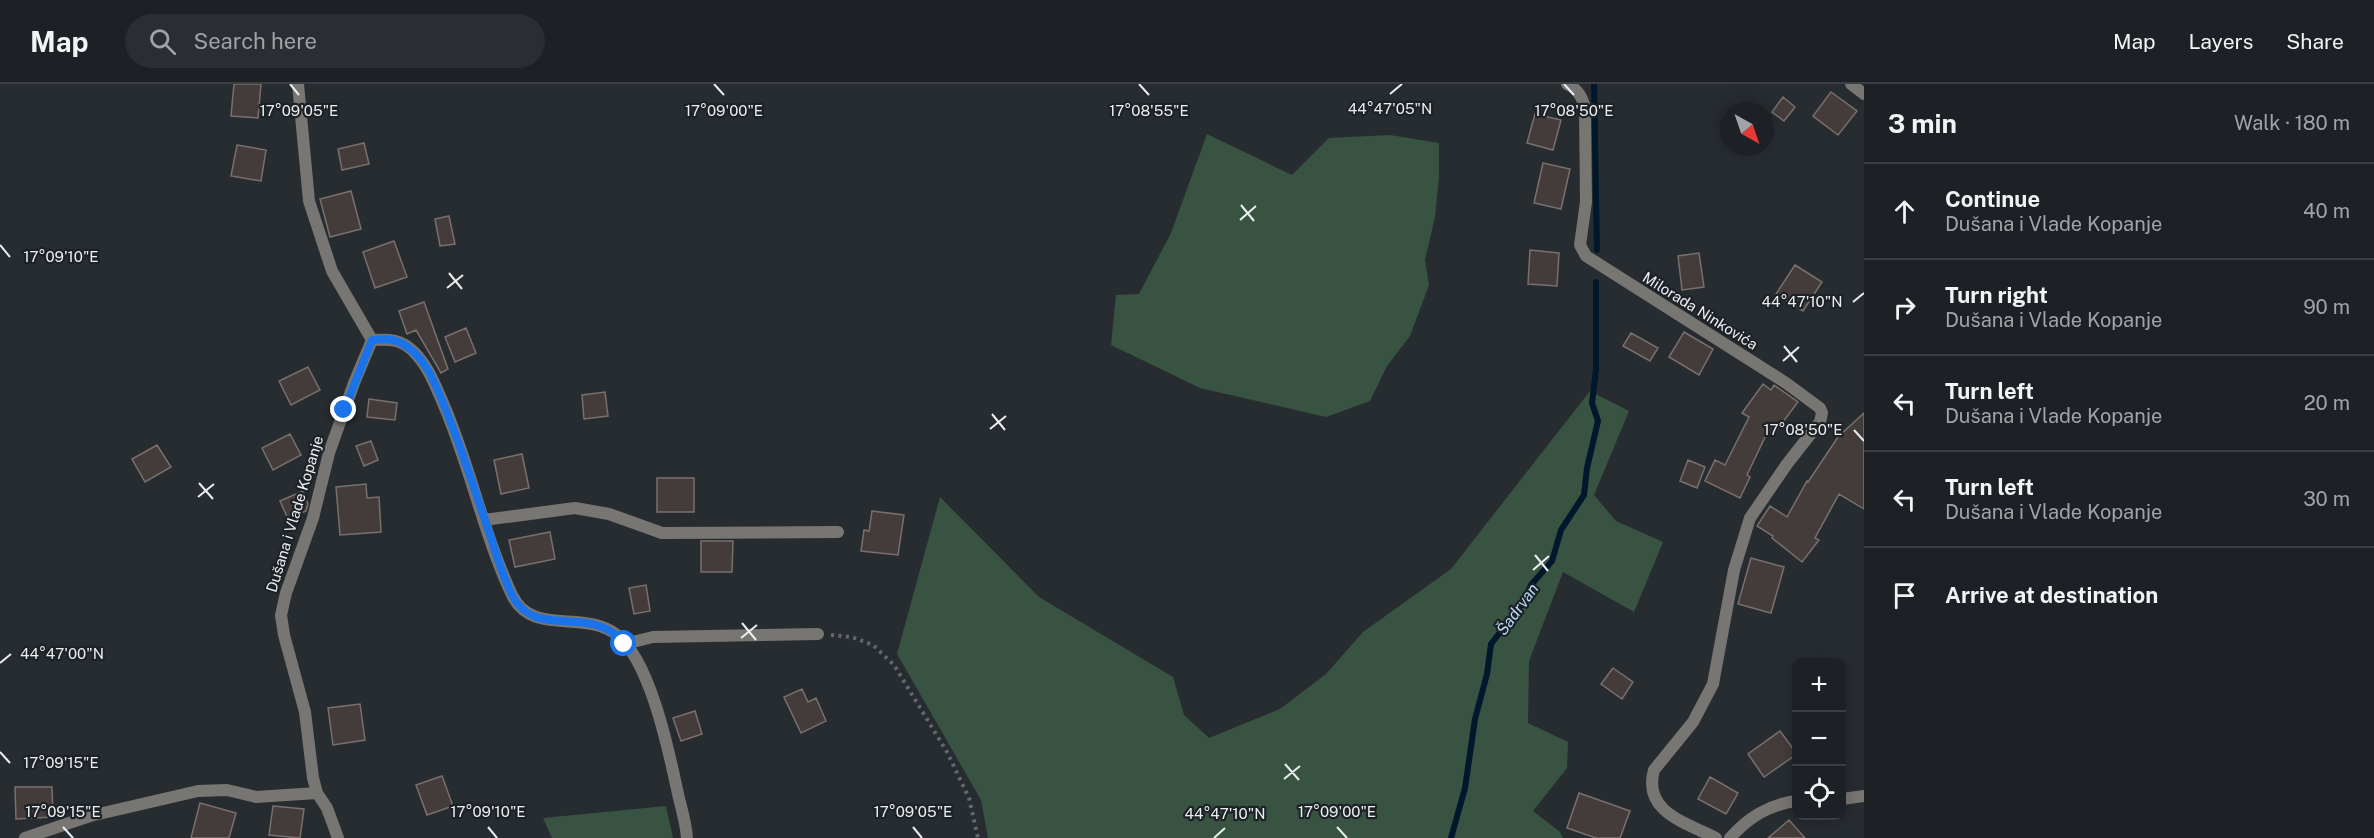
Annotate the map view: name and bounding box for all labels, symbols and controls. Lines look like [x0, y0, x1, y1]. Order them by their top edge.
search box [125, 14, 545, 68]
text: Map [30, 25, 89, 58]
icon: search [146, 25, 179, 58]
text: Search here [194, 28, 317, 54]
text: Map [2113, 29, 2156, 54]
text: Layers [2189, 29, 2253, 54]
text: Share [2286, 29, 2344, 54]
text: 44°47'05"N [1348, 100, 1432, 117]
text: 17°09'05"E [260, 102, 338, 119]
text: 17°09'00"E [685, 102, 763, 119]
text: 17°08'55"E [1109, 102, 1189, 119]
text: 17°08'50"E [1534, 102, 1614, 119]
north arrow [1720, 102, 1774, 156]
text: 3 min [1888, 108, 1957, 139]
text: Walk · 180 m [2234, 111, 2350, 135]
text: Continue [1945, 186, 2040, 212]
icon: ahead [1888, 195, 1921, 228]
text: 40 m [2303, 199, 2350, 223]
text: Dušana i Vlade Kopanje [1945, 212, 2162, 236]
text: 17°09'10"E [23, 248, 99, 265]
street label: Milorada Ninkovića [1640, 268, 1761, 353]
text: Turn right [1945, 282, 2048, 308]
icon: right [1888, 291, 1921, 324]
text: 44°47'10"N [1762, 293, 1842, 310]
text: 90 m [2303, 295, 2350, 319]
text: Dušana i Vlade Kopanje [1945, 308, 2162, 332]
text: Turn left [1945, 378, 2034, 404]
icon: left [1888, 387, 1921, 420]
text: 20 m [2304, 391, 2350, 415]
route end [330, 396, 356, 422]
text: Dušana i Vlade Kopanje [1945, 404, 2162, 428]
text: 17°08'50"E [1763, 421, 1843, 438]
street label: Dušana i Vlade Kopanje [263, 433, 326, 594]
text: Turn left [1945, 474, 2034, 500]
icon: left [1888, 483, 1921, 516]
text: 30 m [2303, 487, 2350, 511]
text: Dušana i Vlade Kopanje [1945, 500, 2162, 524]
water label: Šadrvan [1491, 579, 1543, 639]
icon: arrive [1888, 579, 1921, 612]
text: Arrive at destination [1945, 582, 2158, 608]
route start [610, 630, 636, 656]
text: 44°47'00"N [20, 645, 104, 662]
map controls [1792, 658, 1846, 820]
button: + [1792, 658, 1846, 712]
button: − [1792, 712, 1846, 766]
text: 17°09'15"E [23, 754, 99, 771]
button: locate [1792, 766, 1846, 820]
text: 17°09'15"E [25, 803, 101, 820]
text: 17°09'10"E [450, 803, 526, 820]
text: 17°09'05"E [874, 803, 952, 820]
text: 17°09'00"E [1298, 803, 1376, 820]
text: 44°47'10"N [1185, 805, 1265, 822]

